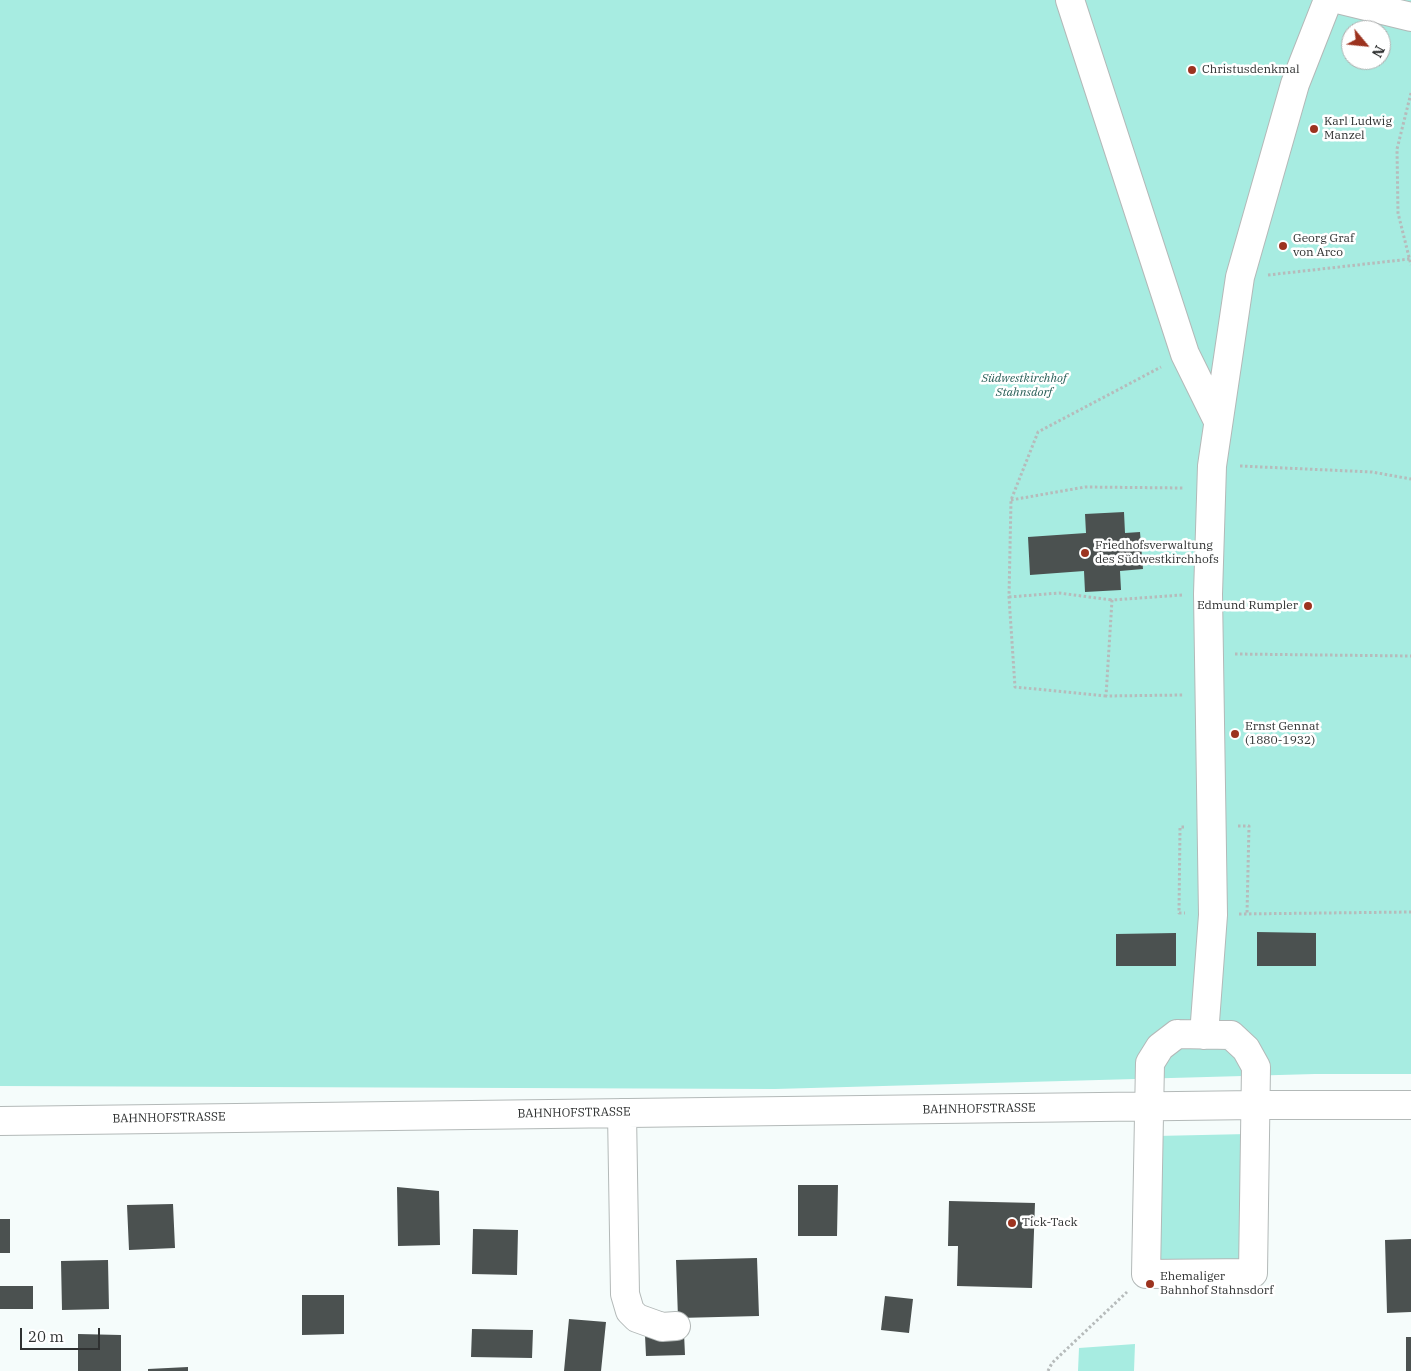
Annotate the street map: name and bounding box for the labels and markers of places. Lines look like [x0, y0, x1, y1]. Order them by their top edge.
place label: Christusdenkmal [1202, 63, 1300, 77]
marker: Christusdenkmal [1186, 64, 1198, 76]
place label: Karl Ludwig Manzel [1324, 115, 1392, 143]
marker: Karl Ludwig Manzel [1308, 123, 1320, 135]
place label: Georg Graf von Arco [1293, 232, 1354, 260]
marker: Georg Graf von Arco [1277, 240, 1289, 252]
place label: Friedhofsverwaltung des Südwestkirchhofs [1095, 539, 1219, 567]
marker: Friedhofsverwaltung des Südwestkirchhofs [1079, 547, 1091, 559]
place label: Edmund Rumpler [1197, 599, 1298, 613]
marker: Edmund Rumpler [1302, 600, 1314, 612]
place label: Ernst Gennat (1880-1932) [1245, 720, 1320, 748]
marker: Ernst Gennat (1880-1932) [1229, 728, 1241, 740]
place label: Tick-Tack [1022, 1216, 1078, 1230]
marker: Tick-Tack [1006, 1217, 1018, 1229]
place label: Ehemaliger Bahnhof Stahnsdorf [1160, 1270, 1273, 1298]
marker: Ehemaliger Bahnhof Stahnsdorf [1144, 1278, 1156, 1290]

